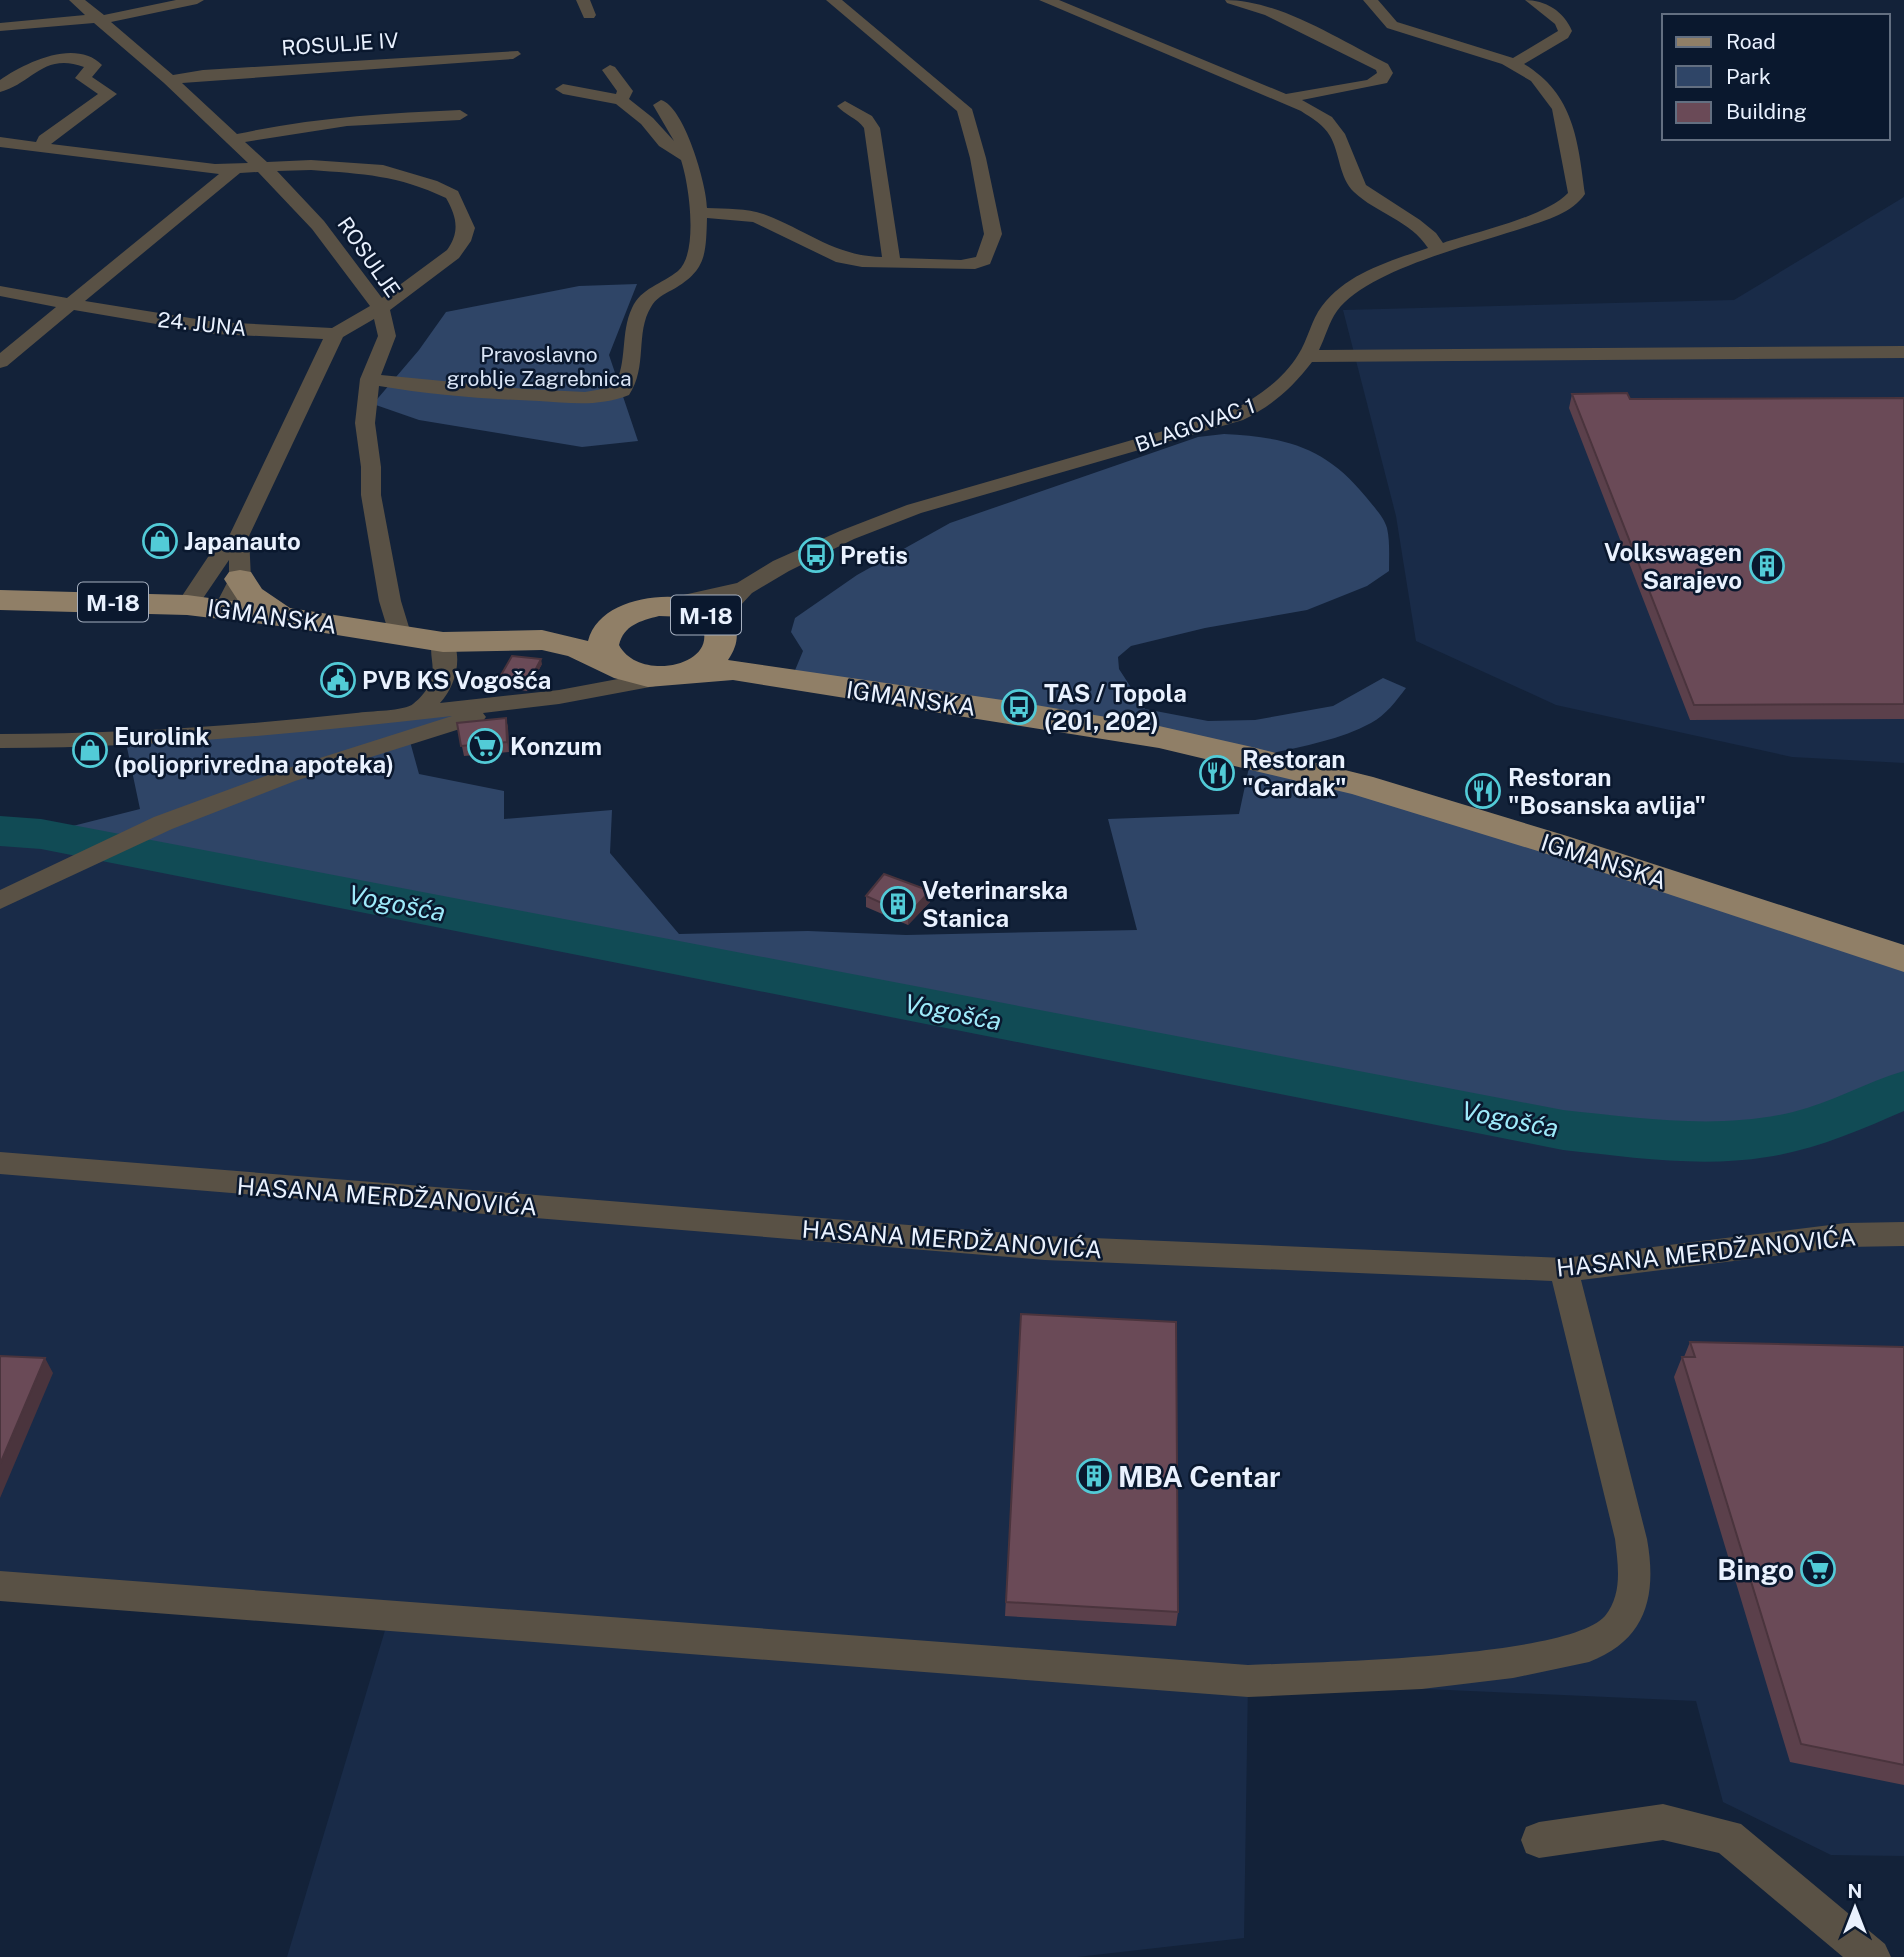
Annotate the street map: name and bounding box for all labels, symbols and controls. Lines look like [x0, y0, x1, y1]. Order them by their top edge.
legend [1662, 14, 1890, 140]
street label: ROSULJE IV [281, 27, 399, 61]
text: Road [1726, 29, 1776, 54]
text: Park [1726, 64, 1771, 89]
text: Building [1726, 99, 1807, 124]
street label: ROSULJE [332, 212, 406, 302]
street label: 24. JUNA [156, 307, 248, 341]
park label: Pravoslavno groblje Zagrebnica [446, 342, 632, 391]
street label: BLAGOVAC 1 [1132, 393, 1258, 457]
shop icon: Japanauto [141, 522, 179, 560]
place label: Japanauto [184, 527, 301, 555]
bus stop icon: Pretis [797, 536, 835, 574]
place label: Volkswagen Sarajevo [1604, 538, 1742, 594]
place label: Pretis [840, 541, 908, 569]
building icon: Volkswagen Sarajevo [1748, 547, 1786, 585]
road number: M-18 [78, 582, 148, 622]
street label: IGMANSKA [205, 593, 339, 639]
road number: M-18 [671, 596, 741, 635]
public building icon: PVB KS Vogošća [319, 661, 357, 699]
place label: PVB KS Vogošća [362, 666, 551, 694]
street label: IGMANSKA [844, 675, 978, 721]
place label: TAS / Topola (201, 202) [1044, 679, 1187, 735]
bus stop icon: TAS / Topola (201, 202) [1000, 688, 1038, 726]
place label: Eurolink (poljoprivredna apoteka) [114, 722, 394, 778]
supermarket icon: Konzum [466, 727, 504, 765]
shop icon: Eurolink (poljoprivredna apoteka) [71, 731, 109, 769]
place label: Konzum [510, 732, 602, 760]
place label: Restoran "Cardak" [1242, 745, 1347, 801]
restaurant icon: Restoran "Cardak" [1198, 754, 1236, 792]
place label: Restoran "Bosanska avlija" [1508, 763, 1706, 819]
restaurant icon: Restoran "Bosanska avlija" [1464, 772, 1502, 810]
street label: IGMANSKA [1538, 828, 1670, 894]
place label: Veterinarska Stanica [922, 876, 1068, 932]
water label: Vogošća [346, 878, 448, 928]
building icon: Veterinarska Stanica [879, 885, 917, 923]
water label: Vogošća [902, 987, 1004, 1037]
water label: Vogošća [1459, 1094, 1561, 1144]
street label: HASANA MERDŽANOVIĆA [236, 1172, 538, 1220]
street label: HASANA MERDŽANOVIĆA [801, 1215, 1103, 1263]
street label: HASANA MERDŽANOVIĆA [1555, 1222, 1857, 1282]
building icon: MBA Centar [1075, 1457, 1113, 1495]
place label: MBA Centar [1118, 1460, 1281, 1493]
supermarket icon: Bingo [1799, 1550, 1837, 1588]
place label: Bingo [1717, 1553, 1794, 1586]
north arrow [1820, 1873, 1890, 1943]
text: N [1848, 1880, 1862, 1902]

